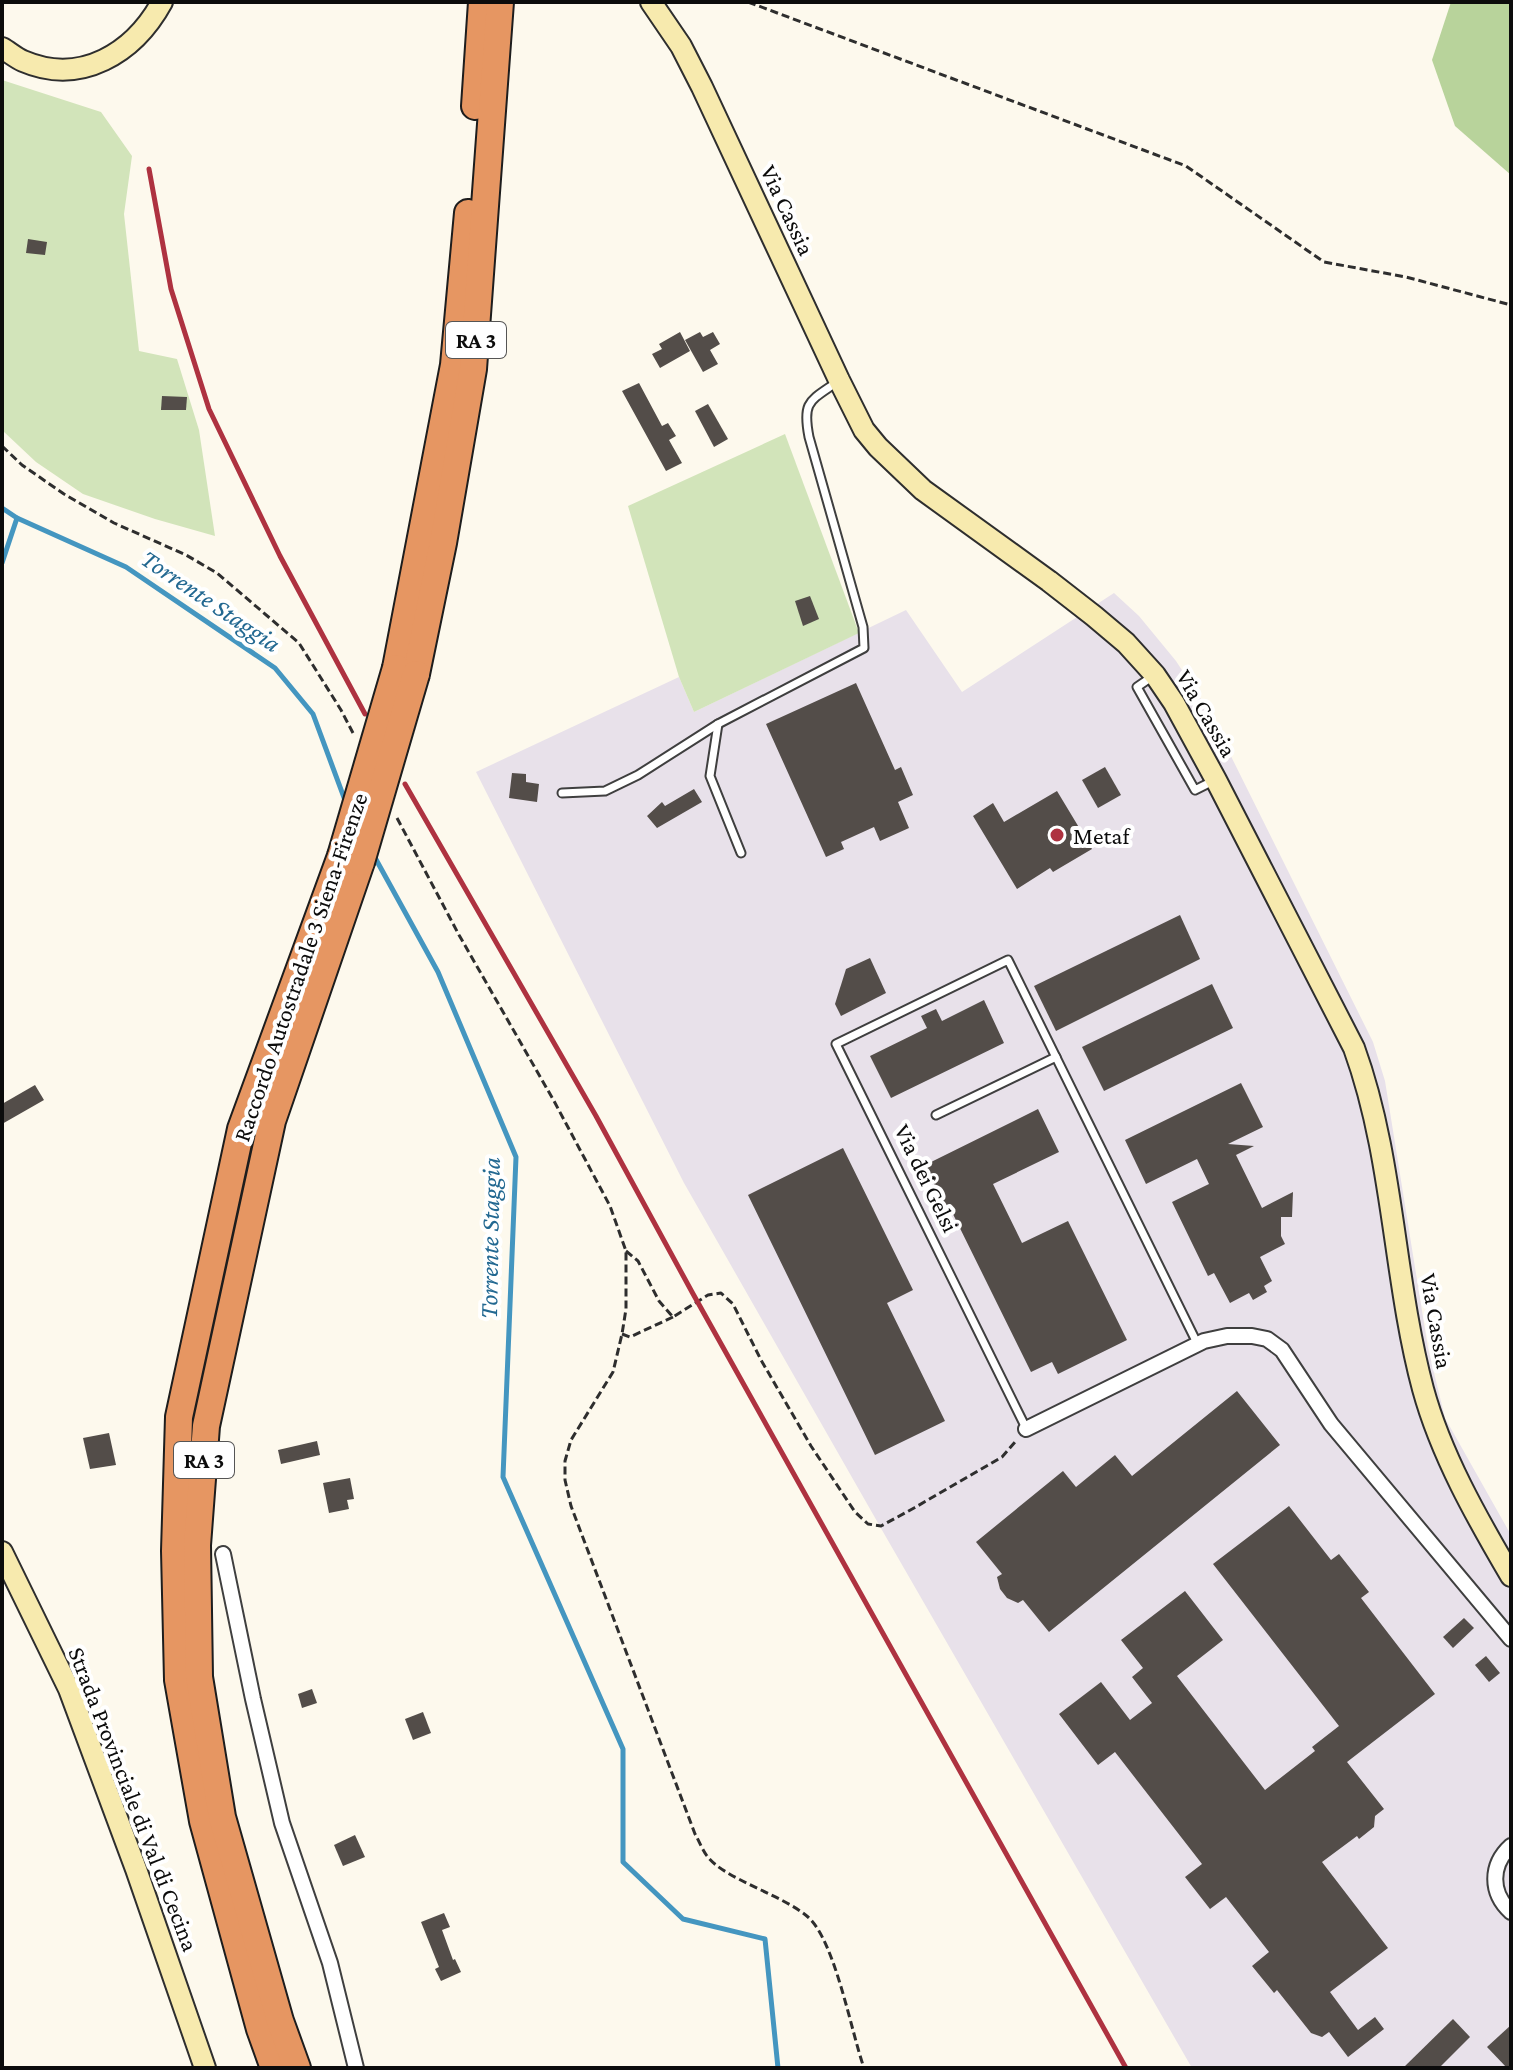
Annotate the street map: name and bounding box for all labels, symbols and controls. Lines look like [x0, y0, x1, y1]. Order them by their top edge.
street label: Via Cassia [755, 161, 821, 259]
road number: RA 3 [446, 322, 506, 358]
water label: Torrente Staggia [136, 544, 286, 658]
street label: Via Cassia [1171, 664, 1243, 762]
street label: Raccordo Autostradale 3 Siena-Firenze [227, 789, 373, 1145]
place label: Metaf [1073, 822, 1131, 849]
marker: Metaf [1048, 826, 1066, 844]
street label: Via dei Gelsi [889, 1120, 965, 1236]
water label: Torrente Staggia [474, 1157, 506, 1319]
street label: Via Cassia [1415, 1271, 1459, 1371]
road number: RA 3 [174, 1442, 234, 1478]
street label: Strada Provinciale di Val di Cecina [63, 1643, 205, 1955]

